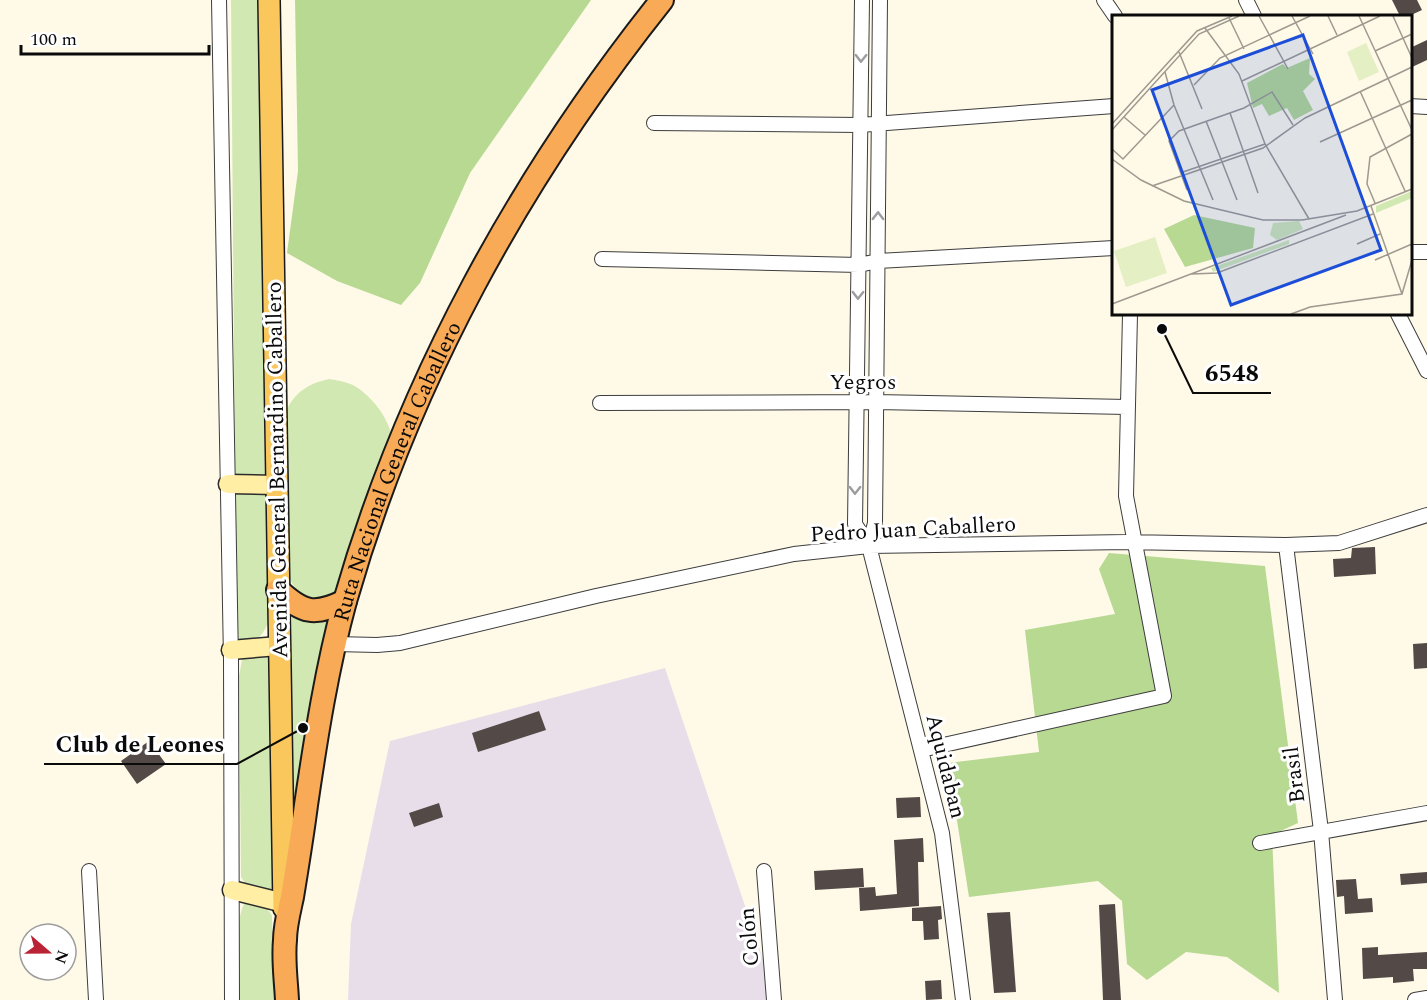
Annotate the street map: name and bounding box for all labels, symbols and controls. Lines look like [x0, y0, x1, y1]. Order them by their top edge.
inset map [1112, 15, 1412, 315]
scale bar [21, 18, 208, 56]
text: 100 m [30, 26, 77, 53]
one-way arrow [855, 54, 867, 63]
one-way arrow [872, 211, 884, 220]
street label: Avenida General Bernardino Caballero [258, 281, 297, 659]
one-way arrow [852, 291, 864, 300]
street label: Ruta Nacional General Caballero [325, 316, 470, 626]
callout: 6548 [1193, 351, 1271, 393]
text: 6548 [1205, 356, 1259, 392]
street label: Yegros [830, 366, 896, 399]
one-way arrow [849, 486, 862, 495]
street label: Pedro Juan Caballero [809, 508, 1017, 551]
street label: Aquidaban [917, 711, 974, 822]
callout: Club de Leones [44, 722, 237, 764]
text: Club de Leones [55, 727, 225, 763]
street label: Brasil [1275, 744, 1314, 805]
street label: Colón [730, 906, 769, 968]
north arrow [18, 922, 78, 982]
text: N [48, 947, 75, 967]

